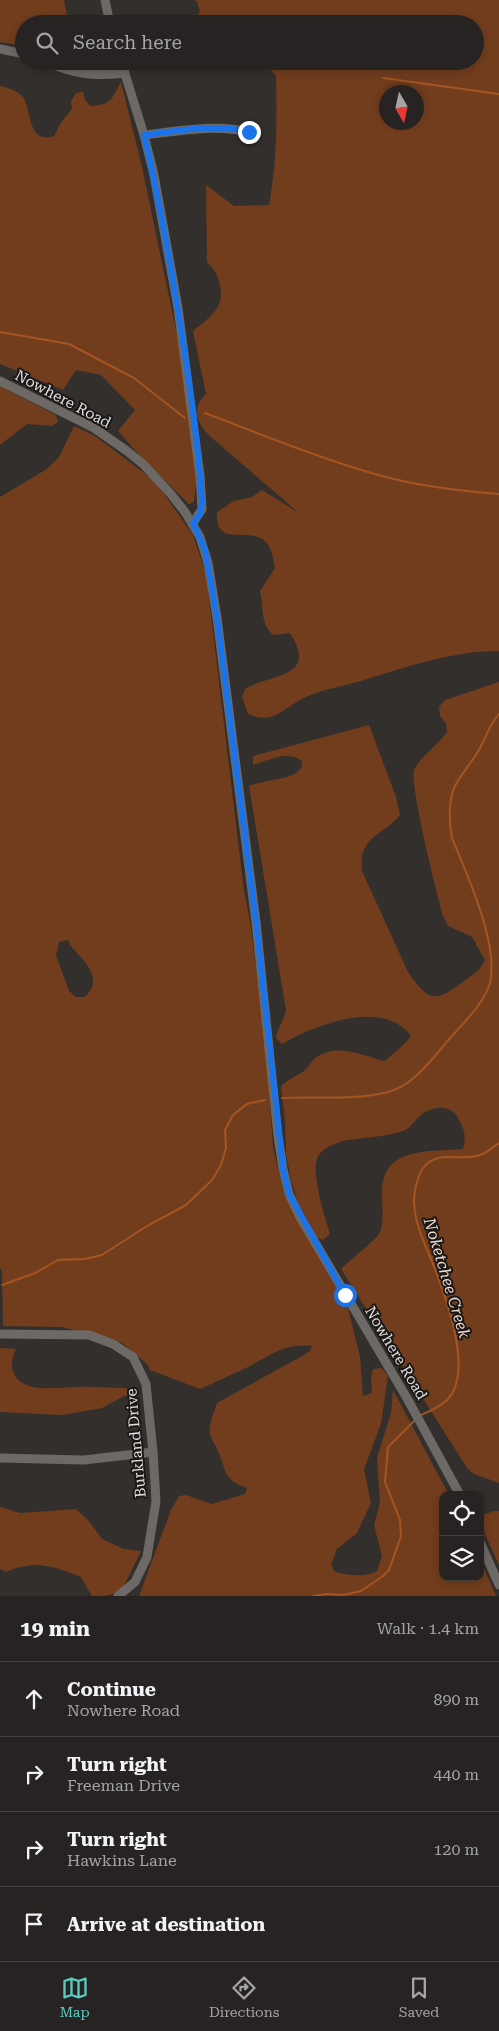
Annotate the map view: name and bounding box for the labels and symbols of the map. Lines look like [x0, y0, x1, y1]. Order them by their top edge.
north arrow [379, 85, 424, 130]
route end [238, 121, 261, 144]
street label: Nowhere Road [12, 366, 114, 432]
water label: Noketchee Creek [419, 1215, 474, 1341]
route start [334, 1284, 357, 1307]
street label: Nowhere Road [361, 1303, 431, 1403]
street label: Burkland Drive [122, 1388, 150, 1498]

